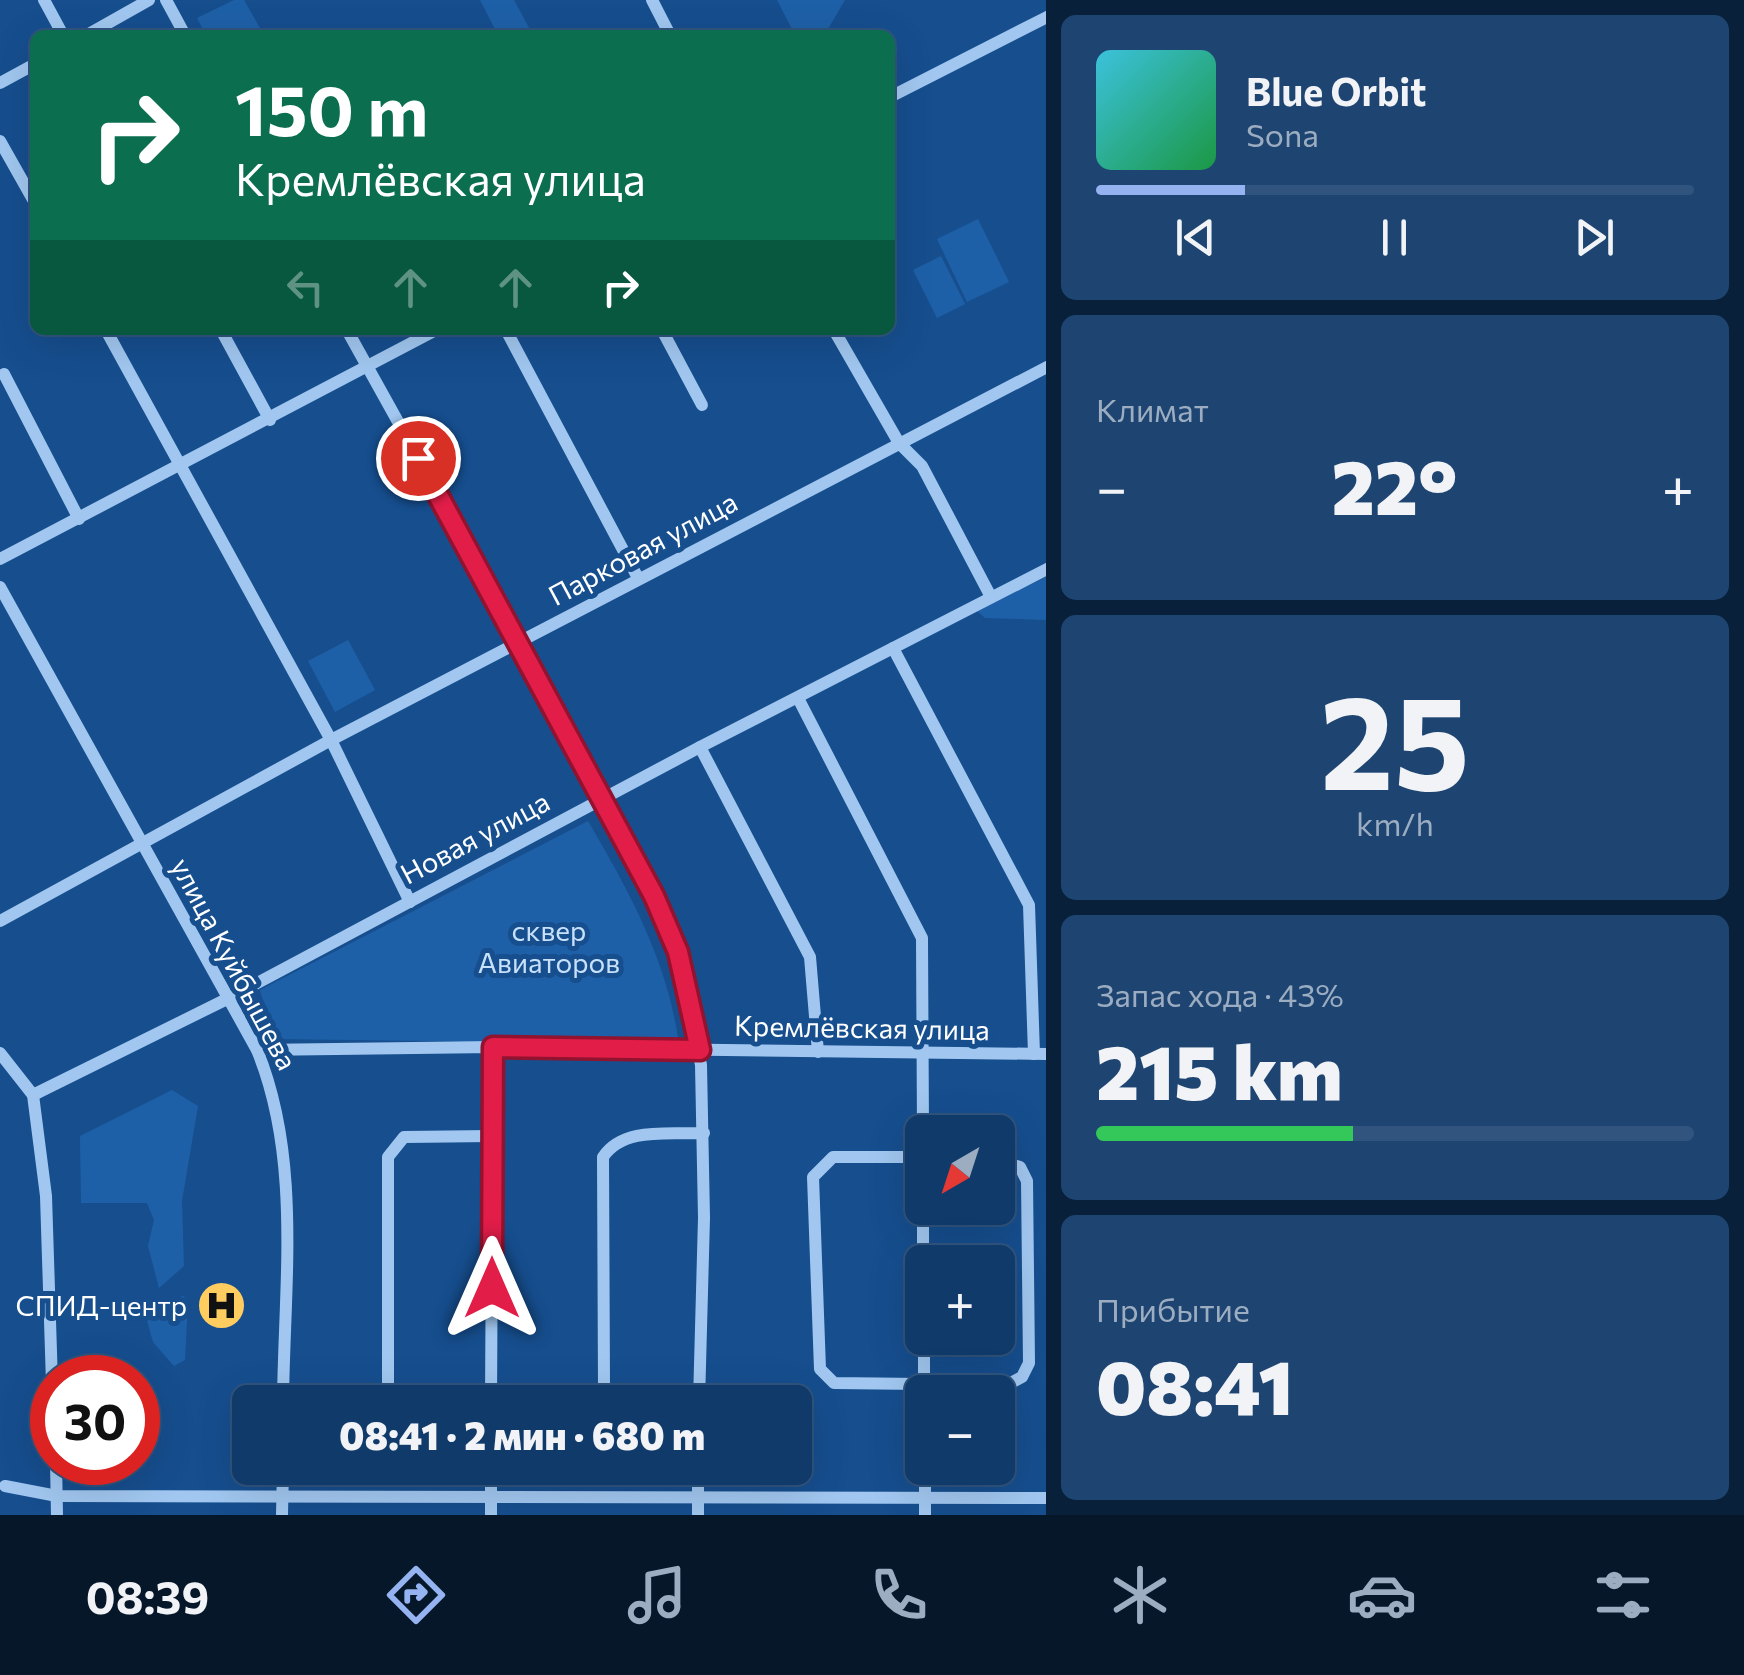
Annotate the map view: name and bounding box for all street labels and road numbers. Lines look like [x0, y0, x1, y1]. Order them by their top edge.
street label: Парковая улица [542, 484, 743, 612]
street label: Новая улица [394, 784, 555, 891]
street label: улица Куйбышева [165, 852, 305, 1075]
street label: Кремлёвская улица [734, 1008, 990, 1046]

